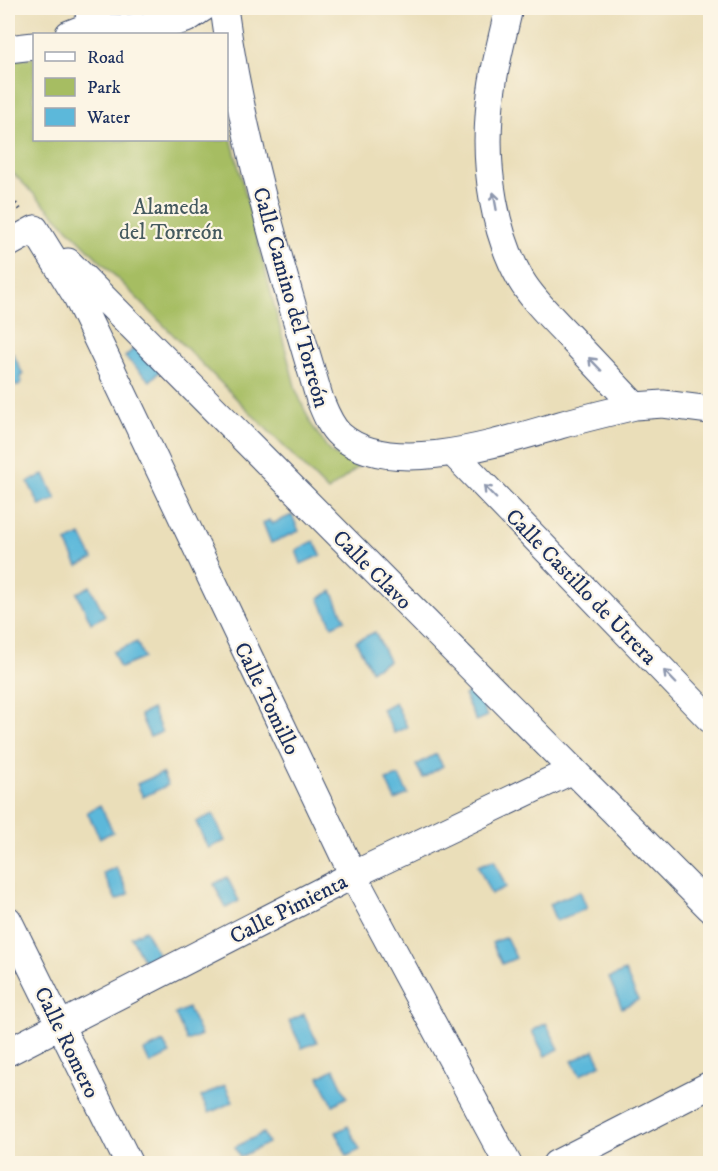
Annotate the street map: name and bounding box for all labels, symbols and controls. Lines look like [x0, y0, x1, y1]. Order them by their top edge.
legend [33, 33, 228, 141]
text: Road [87, 47, 124, 69]
text: Park [87, 77, 121, 99]
text: Water [86, 107, 130, 129]
street label: Calle Camino del Torreón [246, 184, 335, 411]
one-way arrow [489, 192, 500, 212]
park label: Alameda del Torreón [119, 194, 224, 246]
one-way arrow [588, 356, 602, 371]
one-way arrow [483, 484, 498, 499]
street label: Calle Castillo de Utrera [499, 503, 663, 671]
street label: Calle Clavo [326, 525, 417, 616]
street label: Calle Tomillo [228, 638, 306, 759]
one-way arrow [662, 669, 677, 684]
street label: Calle Pimienta [225, 868, 353, 951]
street label: Calle Romero [28, 983, 105, 1103]

